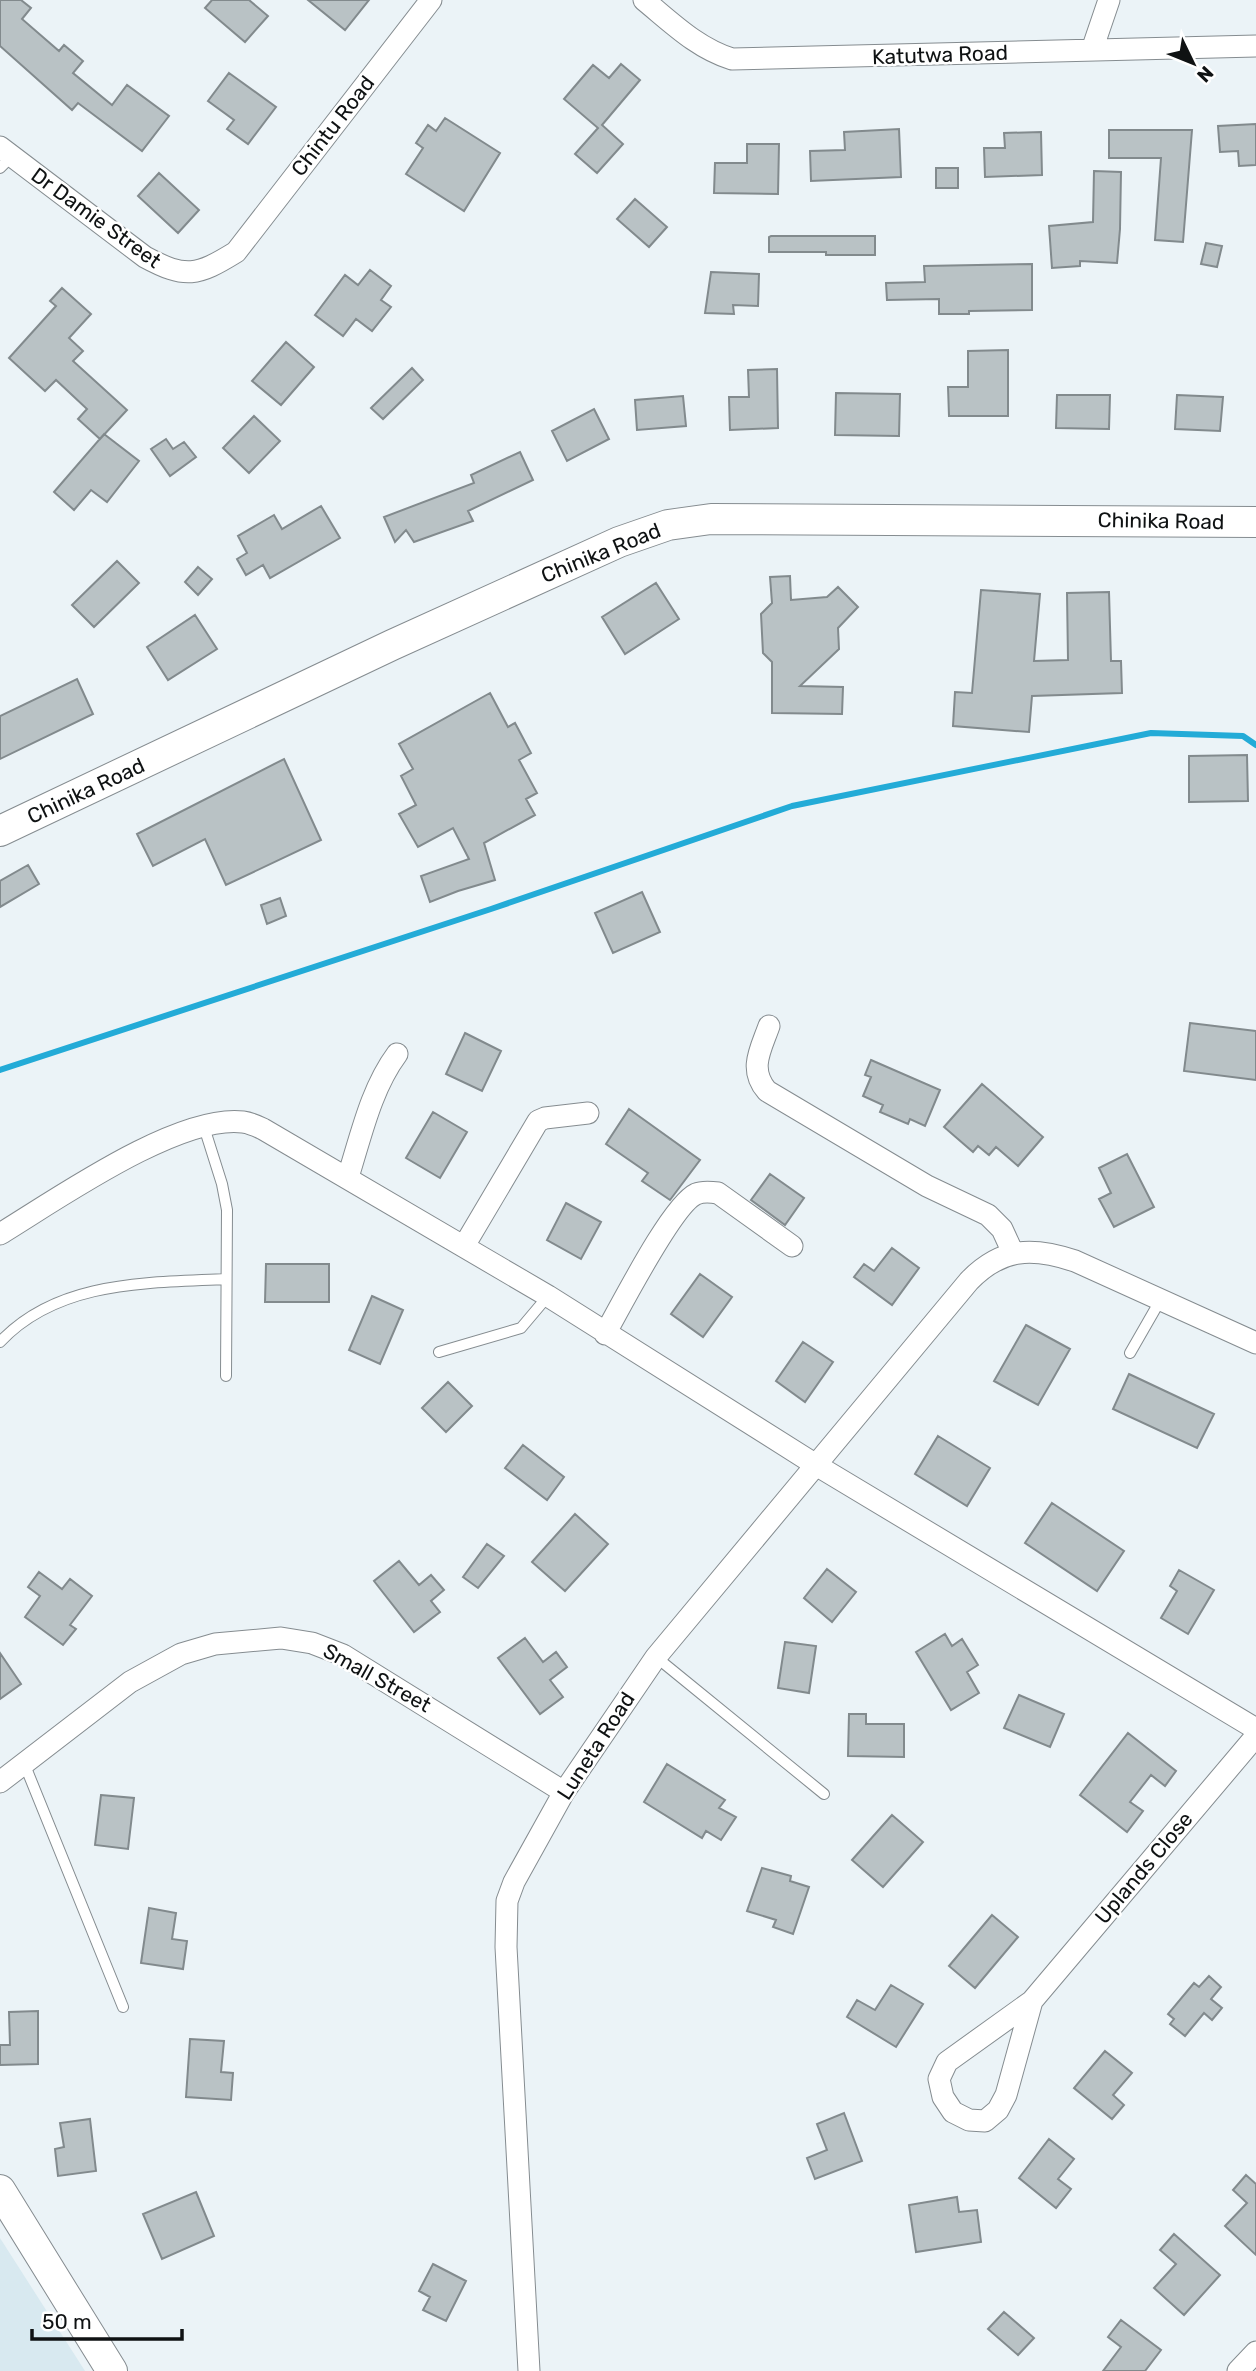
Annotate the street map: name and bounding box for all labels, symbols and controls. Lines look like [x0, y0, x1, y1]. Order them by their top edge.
north arrow [1158, 28, 1228, 98]
street label: Katutwa Road [872, 40, 1008, 69]
text: N [1192, 61, 1218, 87]
street label: Chintu Road [286, 71, 379, 181]
street label: Dr Damie Street [26, 162, 166, 273]
street label: Chinika Road [1097, 507, 1225, 534]
street label: Chinika Road [537, 517, 664, 588]
street label: Chinika Road [23, 752, 149, 829]
street label: Small Street [319, 1638, 436, 1717]
street label: Luneta Road [552, 1687, 640, 1804]
street label: Uplands Close [1089, 1807, 1198, 1929]
scale bar [32, 2298, 182, 2342]
text: 50 m [42, 2309, 92, 2334]

